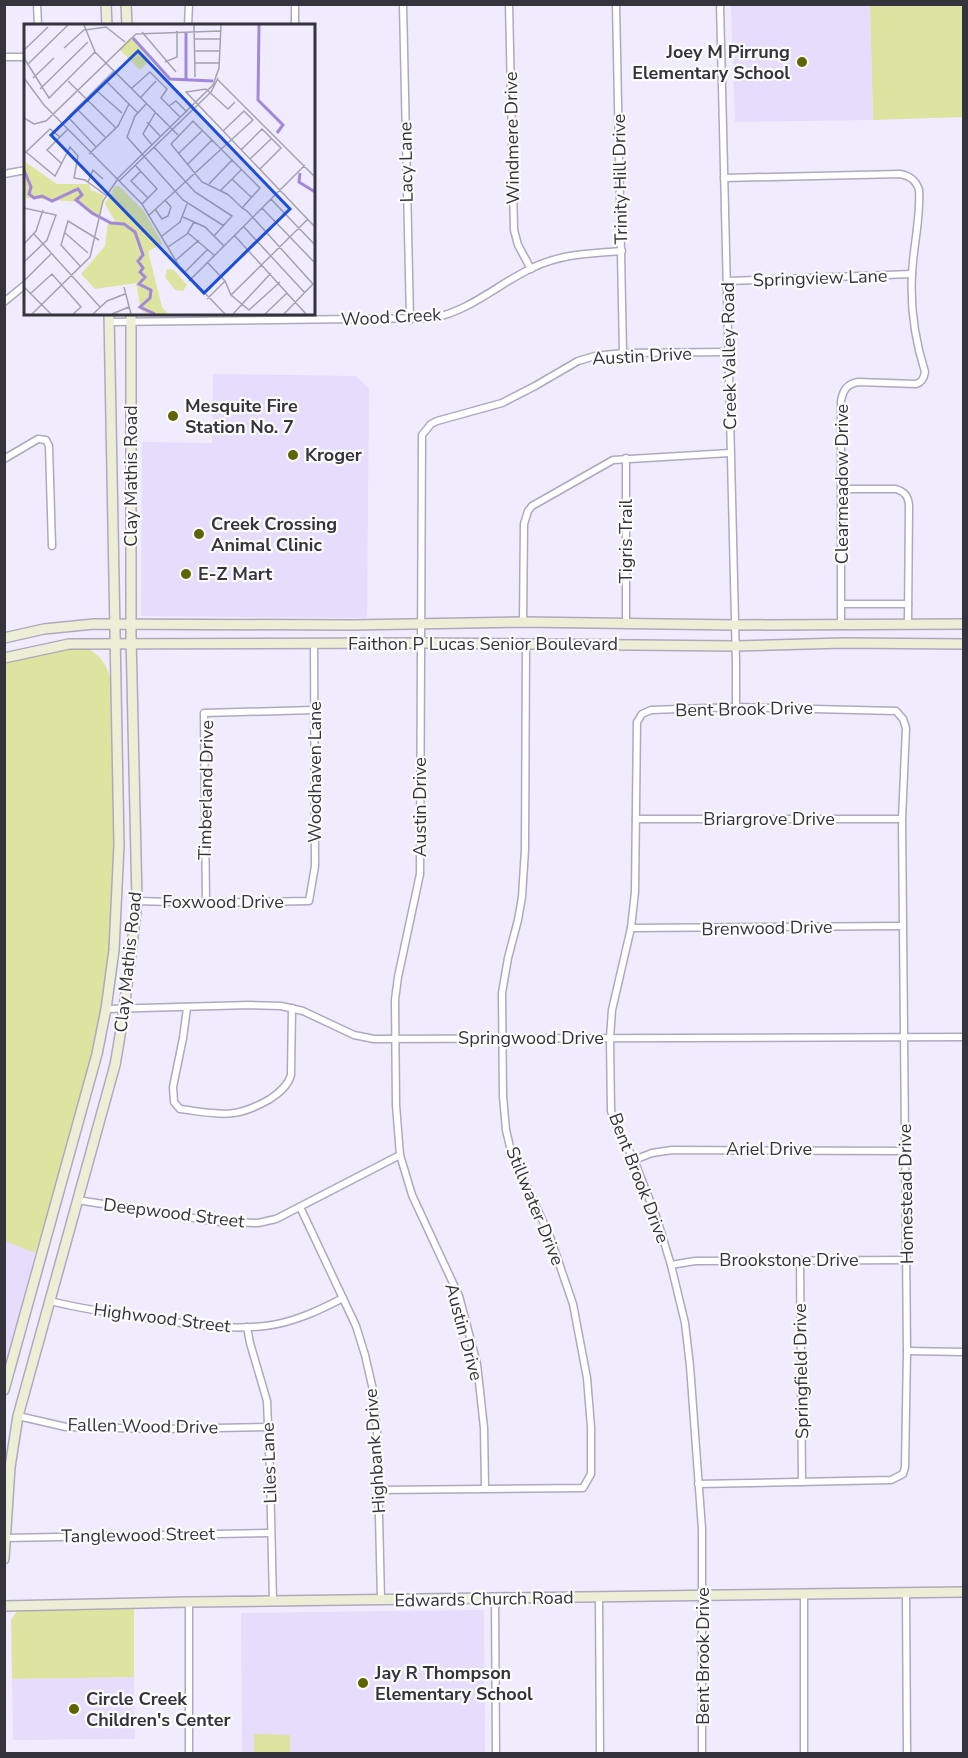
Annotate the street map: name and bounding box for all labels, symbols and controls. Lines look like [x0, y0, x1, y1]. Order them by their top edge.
inset map [24, 24, 315, 315]
place label: Joey M Pirrung Elementary School [632, 40, 790, 85]
marker: Joey M Pirrung Elementary School [795, 55, 809, 69]
street label: Windmere Drive [499, 71, 525, 205]
street label: Trinity Hill Drive [607, 113, 633, 245]
street label: Lacy Lane [393, 121, 419, 203]
street label: Springview Lane [752, 264, 888, 292]
street label: Creek Valley Road [716, 282, 742, 430]
street label: Wood Creek [340, 302, 443, 332]
street label: Austin Drive [592, 341, 692, 371]
place label: Mesquite Fire Station No. 7 [185, 394, 298, 439]
street label: Clearmeadow Drive [830, 404, 854, 564]
street label: Clay Mathis Road [119, 405, 143, 547]
marker: Mesquite Fire Station No. 7 [166, 409, 180, 423]
place label: Kroger [305, 443, 362, 467]
marker: Kroger [286, 448, 300, 462]
street label: Tigris Trail [614, 498, 638, 583]
place label: Creek Crossing Animal Clinic [211, 512, 337, 557]
marker: Creek Crossing Animal Clinic [192, 527, 206, 541]
place label: E-Z Mart [198, 562, 272, 586]
marker: E-Z Mart [179, 567, 193, 581]
street label: Faithon P Lucas Senior Boulevard [348, 632, 618, 656]
street label: Bent Brook Drive [675, 696, 813, 722]
street label: Woodhaven Lane [303, 701, 327, 843]
street label: Timberland Drive [193, 720, 219, 860]
street label: Austin Drive [408, 757, 432, 857]
street label: Briargrove Drive [703, 807, 835, 831]
street label: Clay Mathis Road [109, 890, 147, 1034]
street label: Foxwood Drive [162, 890, 284, 914]
street label: Brenwood Drive [701, 915, 833, 941]
street label: Springwood Drive [458, 1026, 604, 1050]
street label: Bent Brook Drive [603, 1109, 675, 1247]
street label: Homestead Drive [893, 1124, 919, 1264]
street label: Ariel Drive [726, 1137, 812, 1161]
street label: Stillwater Drive [500, 1143, 570, 1269]
street label: Deepwood Street [102, 1192, 247, 1234]
street label: Brookstone Drive [719, 1248, 859, 1272]
street label: Austin Drive [439, 1281, 489, 1383]
street label: Highwood Street [92, 1298, 233, 1338]
street label: Springfield Drive [788, 1303, 814, 1439]
street label: Highbank Drive [359, 1388, 391, 1514]
street label: Fallen Wood Drive [67, 1413, 219, 1439]
street label: Liles Lane [256, 1422, 282, 1504]
street label: Tanglewood Street [61, 1522, 216, 1548]
street label: Edwards Church Road [394, 1585, 574, 1613]
street label: Bent Brook Drive [691, 1587, 715, 1725]
place label: Jay R Thompson Elementary School [374, 1661, 533, 1706]
marker: Jay R Thompson Elementary School [356, 1676, 370, 1690]
place label: Circle Creek Children's Center [86, 1687, 231, 1732]
marker: Circle Creek Children's Center [67, 1702, 81, 1716]

